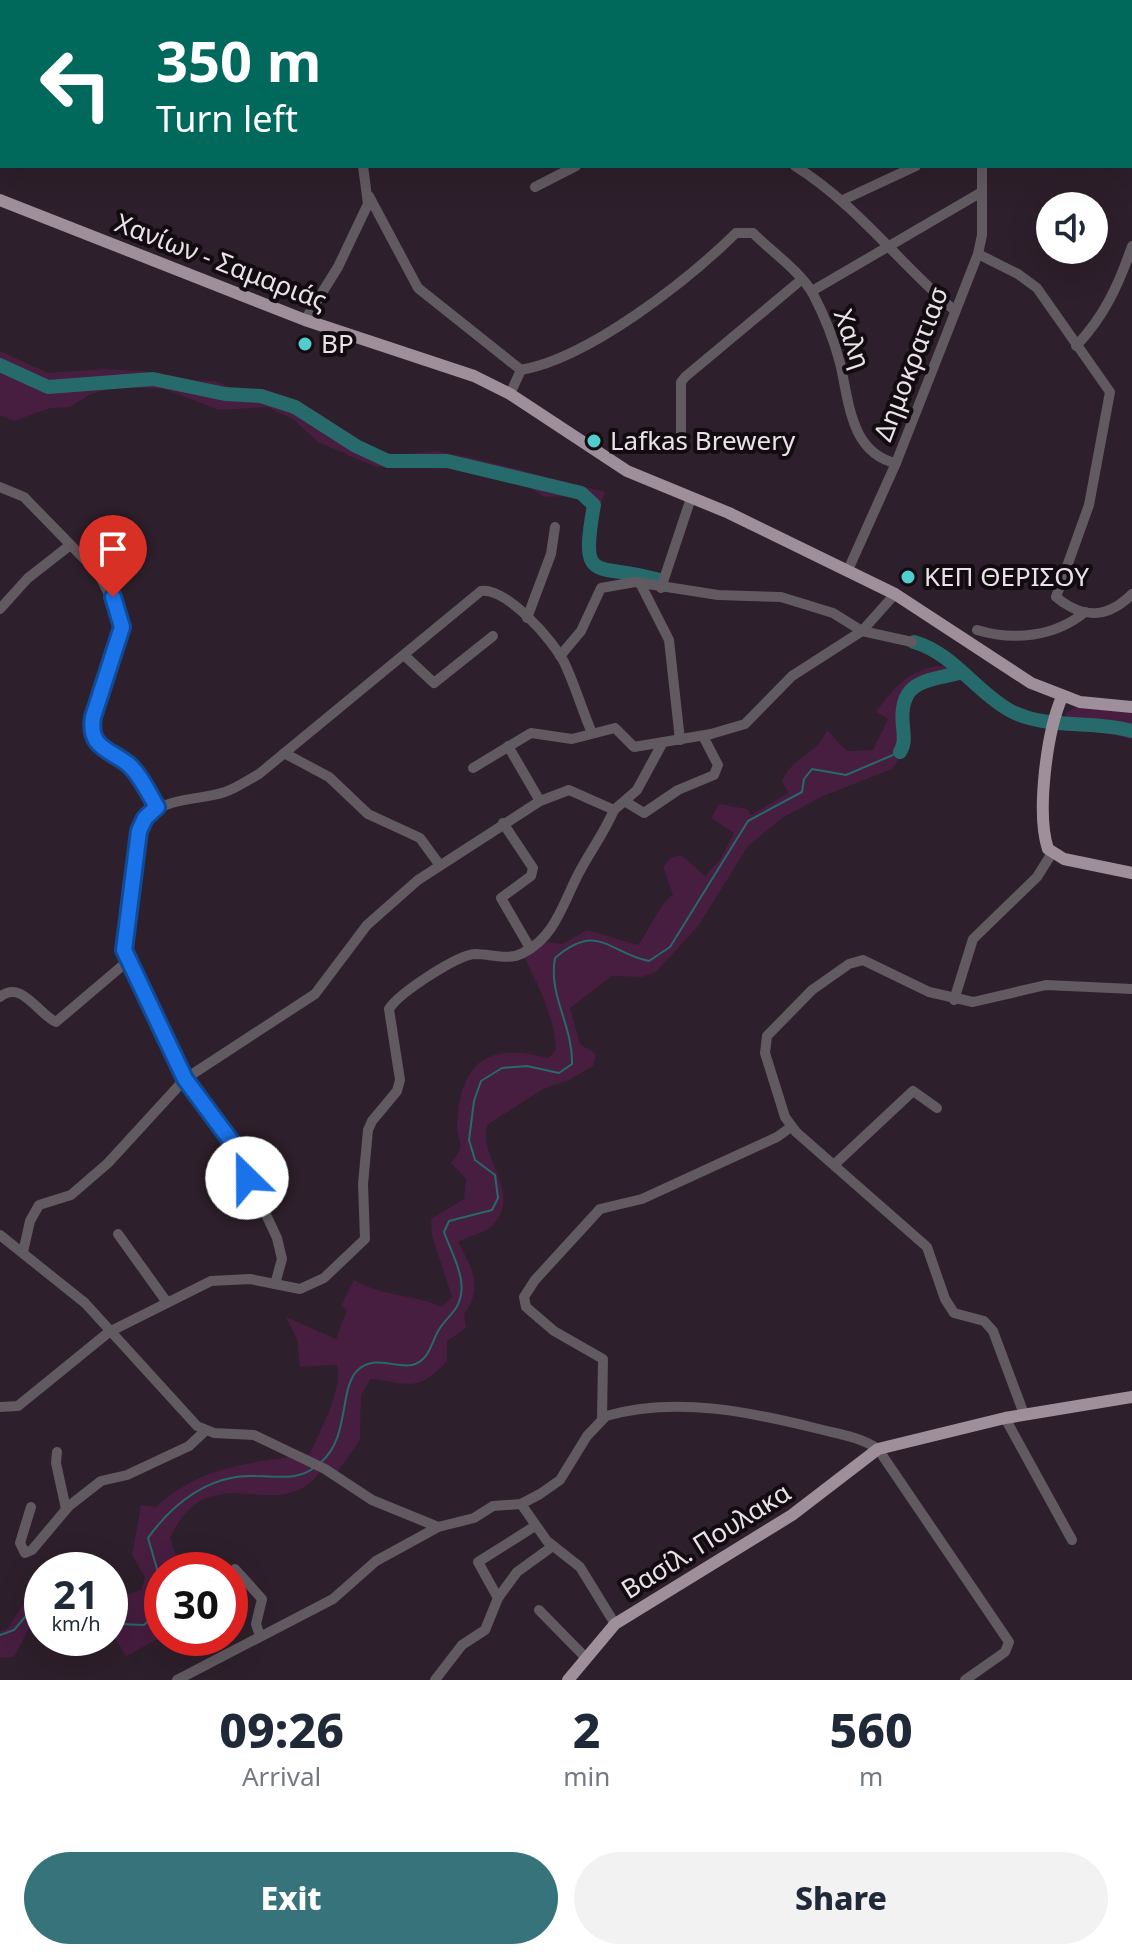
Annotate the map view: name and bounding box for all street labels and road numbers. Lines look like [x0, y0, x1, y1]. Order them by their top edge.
street label: Χανίων - Σαμαριάς [110, 204, 332, 318]
street label: Δημοκρατιασ [864, 281, 956, 446]
street label: Χαλη [826, 304, 880, 373]
street label: Βασίλ. Πουλακα [614, 1474, 797, 1607]

